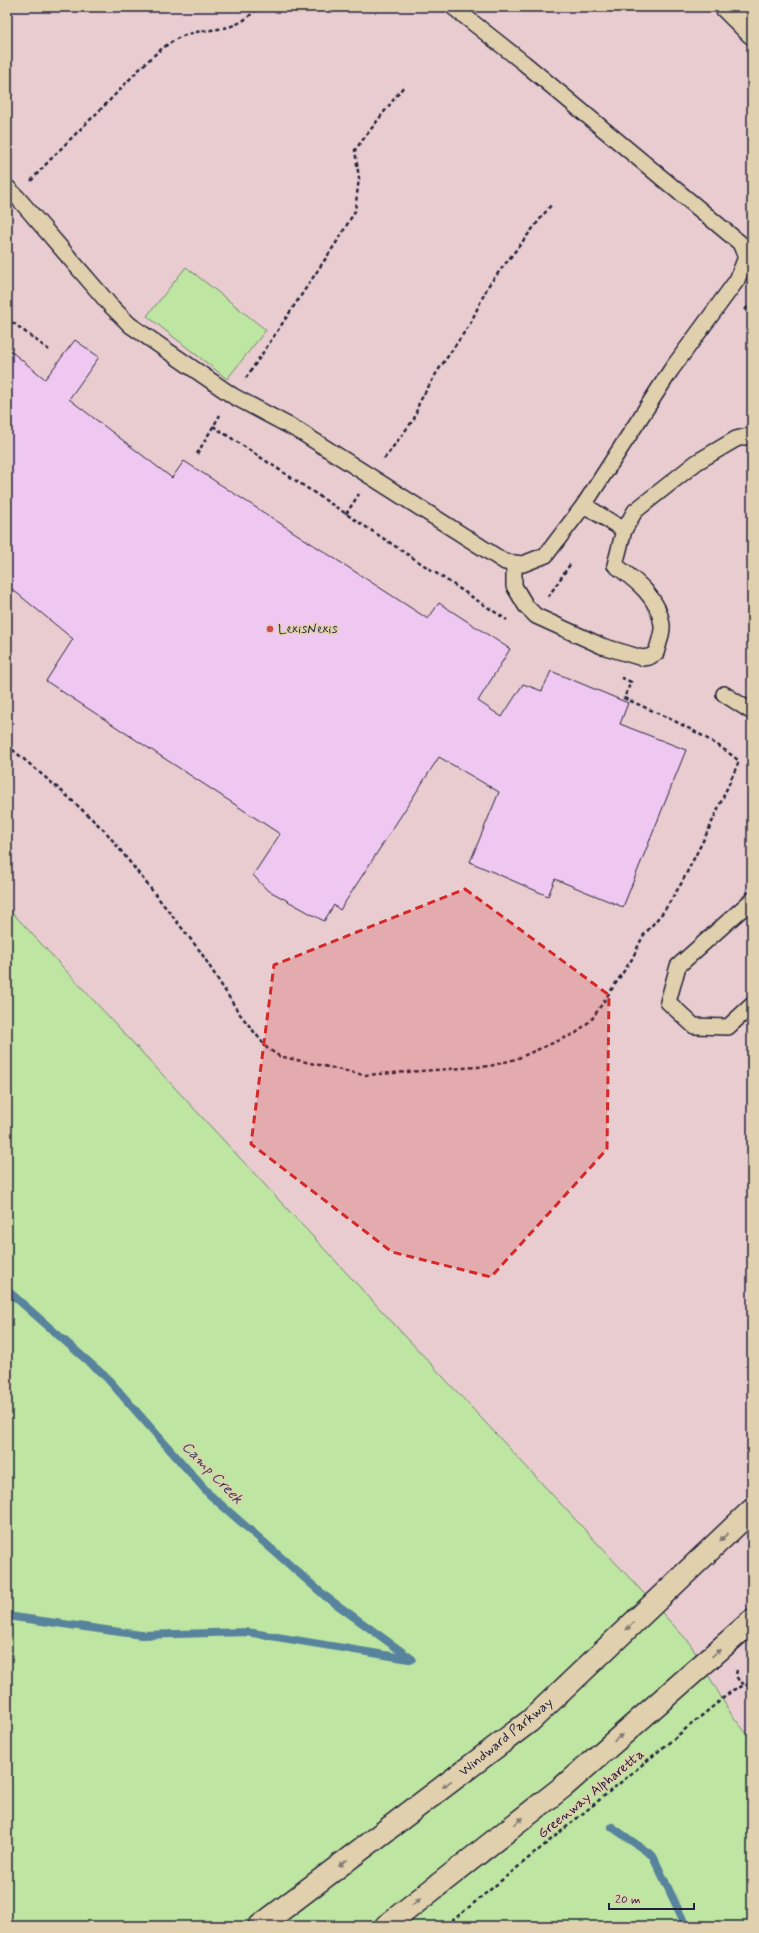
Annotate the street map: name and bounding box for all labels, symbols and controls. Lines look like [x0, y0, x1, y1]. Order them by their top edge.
place label: LexisNexis [278, 620, 338, 638]
marker: LexisNexis [265, 624, 275, 634]
water label: Camp Creek [177, 1437, 247, 1509]
one-way arrow [719, 1532, 729, 1541]
one-way arrow [625, 1622, 635, 1631]
one-way arrow [711, 1648, 722, 1657]
street label: Windward Parkway [455, 1694, 557, 1780]
one-way arrow [613, 1734, 624, 1743]
street label: Greenway Alpharetta [534, 1745, 648, 1843]
one-way arrow [442, 1780, 452, 1788]
one-way arrow [513, 1817, 524, 1826]
one-way arrow [338, 1859, 349, 1867]
scale bar [609, 1885, 694, 1911]
text: 20 m [615, 1892, 641, 1908]
one-way arrow [411, 1898, 422, 1906]

